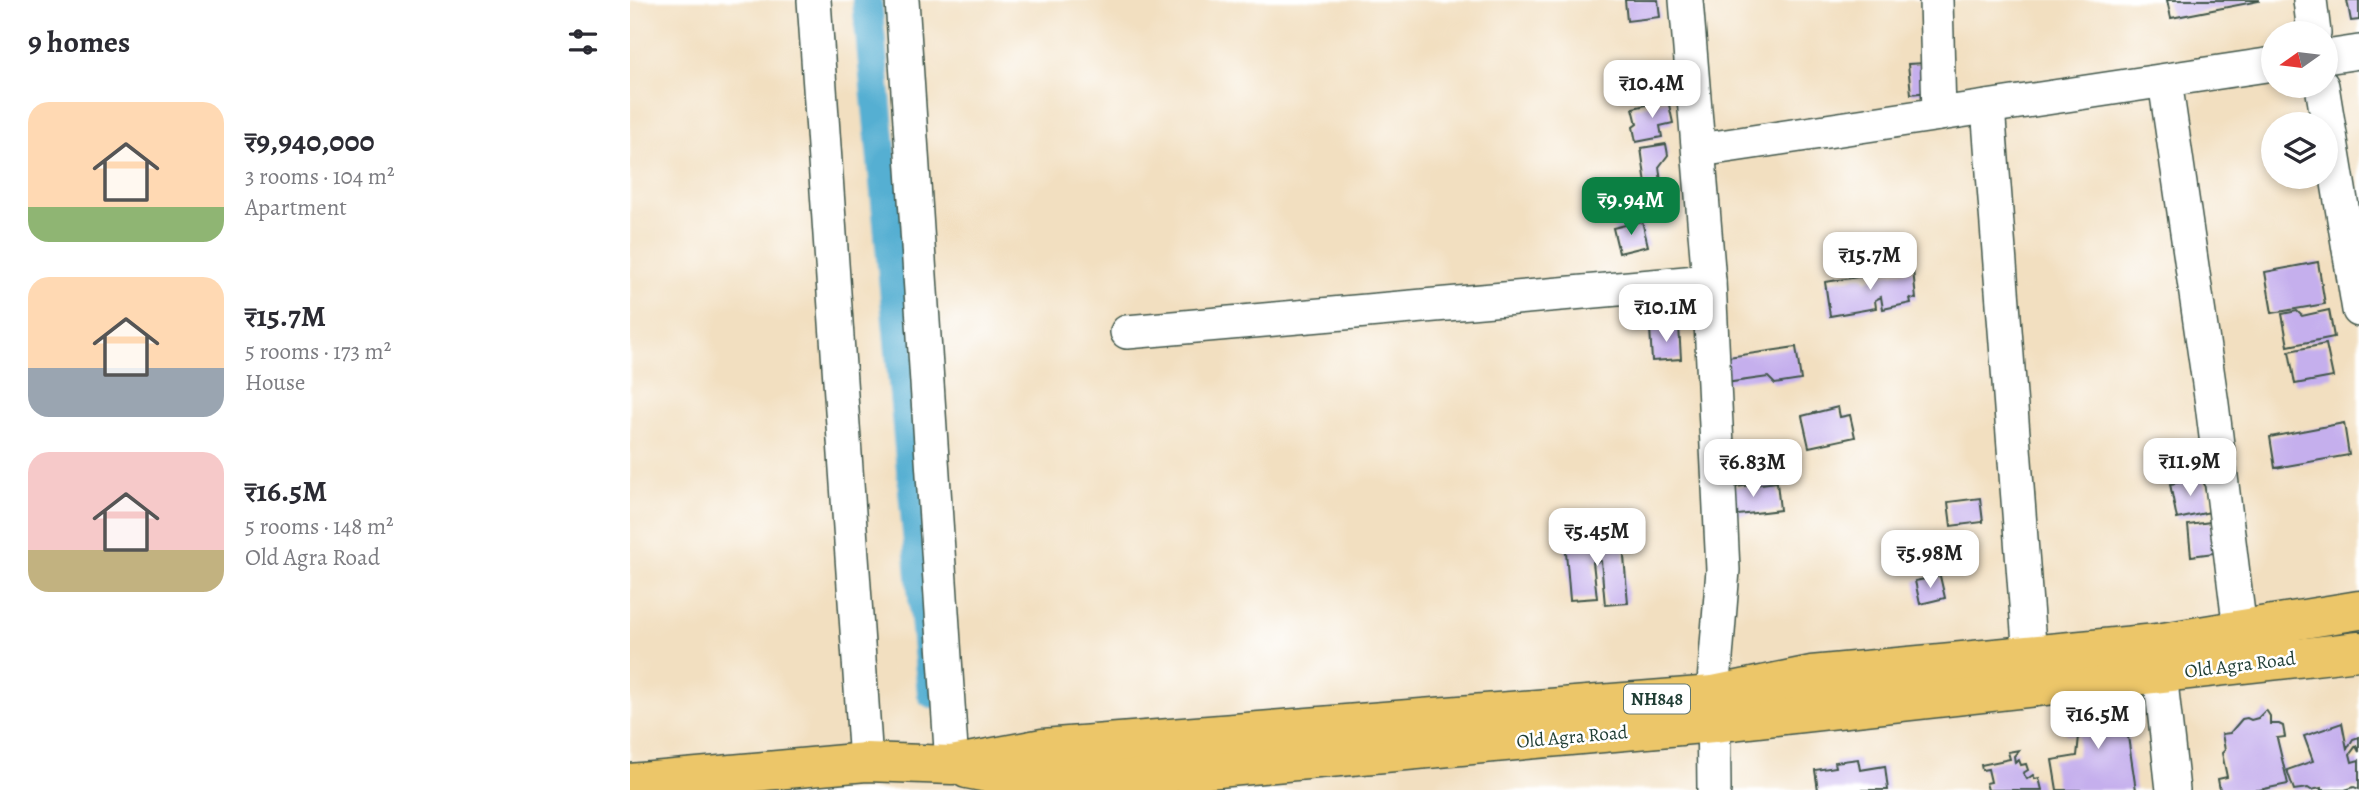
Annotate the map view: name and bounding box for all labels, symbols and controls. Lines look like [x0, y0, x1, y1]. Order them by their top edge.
north arrow [2261, 21, 2338, 98]
map controls [2261, 21, 2338, 189]
text: 9 homes [28, 22, 130, 62]
icon: filters [564, 23, 602, 61]
pin: ₹10.4M [1595, 60, 1709, 120]
text: ₹10.4M [1620, 67, 1684, 98]
button: layers [2261, 112, 2338, 189]
text: ₹9,940,000 [245, 121, 375, 161]
icon: home [84, 130, 168, 214]
text: 3 rooms · 104 m² [245, 161, 394, 192]
pin: ₹9.94M [1574, 177, 1688, 237]
text: ₹9.94M [1598, 184, 1664, 215]
text: Apartment [245, 192, 347, 223]
pin: ₹15.7M [1813, 232, 1927, 292]
text: ₹15.7M [1839, 239, 1901, 270]
pin: ₹10.1M [1609, 284, 1723, 344]
text: ₹10.1M [1635, 291, 1697, 322]
text: ₹15.7M [245, 296, 326, 336]
icon: home [84, 305, 168, 389]
text: 5 rooms · 173 m² [245, 336, 391, 367]
text: House [245, 367, 305, 398]
pin: ₹11.9M [2133, 438, 2247, 498]
pin: ₹6.83M [1696, 440, 1810, 499]
text: ₹11.9M [2159, 445, 2221, 476]
text: ₹6.83M [1720, 446, 1786, 477]
text: ₹16.5M [245, 471, 327, 511]
icon: home [84, 480, 168, 564]
pin: ₹5.45M [1540, 508, 1654, 568]
text: 5 rooms · 148 m² [245, 511, 394, 542]
text: ₹5.45M [1565, 515, 1629, 546]
pin: ₹5.98M [1873, 530, 1987, 590]
text: ₹5.98M [1897, 537, 1963, 568]
text: Old Agra Road [245, 542, 380, 573]
street label: Old Agra Road [2183, 645, 2298, 685]
road number: NH848 [1624, 684, 1690, 714]
pin: ₹16.5M [2041, 692, 2155, 751]
text: ₹16.5M [2066, 698, 2130, 729]
street label: Old Agra Road [1515, 719, 1630, 755]

